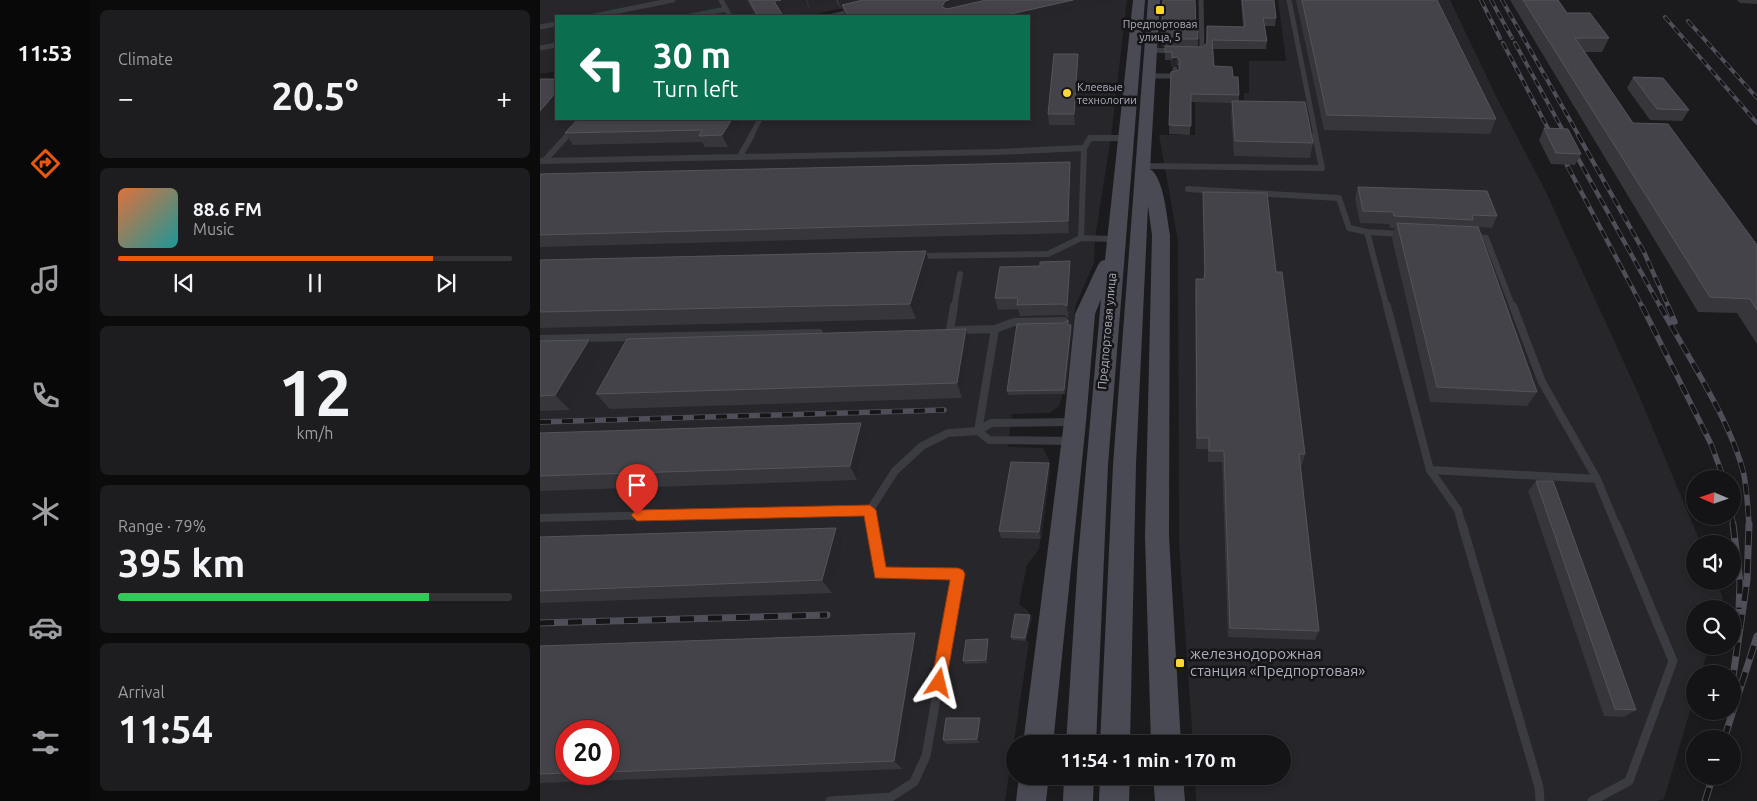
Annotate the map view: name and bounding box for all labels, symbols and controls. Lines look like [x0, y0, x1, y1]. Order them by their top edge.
marker: Предпортовая улица, 5 [1154, 4, 1166, 16]
place label: Предпортовая улица, 5 [1123, 18, 1197, 43]
icon: left [570, 35, 635, 100]
text: 30 m [653, 35, 731, 75]
text: 11:53 [17, 40, 73, 65]
text: Climate [118, 50, 173, 68]
text: 20.5° [271, 75, 359, 117]
text: Turn left [653, 76, 738, 101]
place label: Клеевые технологии [1077, 81, 1137, 106]
text: − [118, 82, 134, 113]
text: + [496, 82, 512, 113]
marker: Клеевые технологии [1061, 87, 1073, 99]
icon: directions [28, 146, 63, 181]
text: 88.6 FM [193, 198, 262, 220]
text: Music [193, 220, 234, 238]
icon: music [28, 262, 63, 297]
icon: previous [170, 269, 198, 297]
icon: pause [301, 269, 329, 297]
icon: next [432, 269, 460, 297]
street label: Предпортовая улица [1095, 272, 1118, 390]
text: 12 [278, 355, 352, 428]
icon: phone [28, 378, 63, 413]
text: km/h [297, 424, 333, 442]
pin [616, 464, 658, 515]
north arrow [1686, 470, 1741, 525]
map controls [1686, 470, 1741, 785]
icon: arrive [623, 471, 651, 499]
icon: climate [28, 494, 63, 529]
text: Range · 79% [118, 517, 206, 535]
button: sound [1686, 535, 1741, 590]
text: 395 km [118, 542, 245, 584]
button: search [1686, 600, 1741, 655]
icon: car [28, 610, 63, 645]
place label: железнодорожная станция «Предпортовая» [1190, 645, 1365, 679]
position arrow [912, 656, 964, 708]
marker: железнодорожная станция «Предпортовая» [1174, 657, 1186, 669]
button: + [1686, 665, 1741, 720]
text: Arrival [118, 683, 165, 701]
text: 11:54 [118, 708, 213, 750]
speed limit sign: 20 [555, 720, 620, 785]
icon: filters [28, 725, 63, 760]
button: − [1686, 730, 1741, 785]
text: 11:54 · 1 min · 170 m [1061, 749, 1236, 771]

